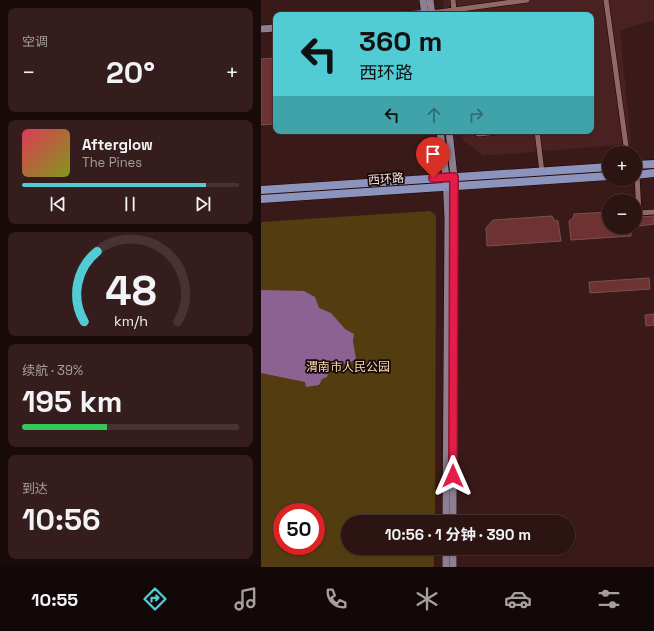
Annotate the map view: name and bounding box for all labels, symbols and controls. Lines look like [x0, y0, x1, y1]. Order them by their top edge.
text: 360 m [359, 23, 443, 59]
icon: left [293, 28, 345, 80]
text: 空调 [22, 33, 48, 50]
text: 20° [106, 53, 155, 92]
text: − [22, 58, 36, 86]
text: + [225, 58, 239, 86]
text: 西环路 [359, 61, 413, 84]
icon: left [381, 104, 403, 126]
icon: ahead [423, 104, 445, 126]
icon: right [465, 104, 487, 126]
text: Afterglow [82, 135, 153, 154]
pin [416, 137, 450, 178]
icon: arrive [422, 143, 444, 165]
map controls [602, 146, 642, 234]
button: + [602, 146, 642, 186]
text: The Pines [82, 154, 142, 171]
street label: 西环路 [367, 170, 405, 188]
icon: previous [47, 193, 69, 215]
icon: pause [119, 193, 141, 215]
icon: next [192, 193, 214, 215]
button: − [602, 194, 642, 234]
text: 48 [105, 263, 156, 316]
text: km/h [113, 311, 148, 329]
park label: 渭南市人民公园 [306, 359, 390, 375]
text: 续航 · 39% [22, 362, 83, 379]
text: 195 km [22, 382, 122, 421]
position arrow [432, 455, 474, 497]
text: 到达 [22, 480, 48, 497]
text: 10:56 [22, 500, 100, 539]
speed limit sign: 50 [273, 503, 325, 555]
text: 10:56 · 1 分钟 · 390 m [385, 525, 531, 544]
icon: directions [141, 585, 169, 613]
icon: music [232, 585, 260, 613]
icon: phone [322, 585, 350, 613]
icon: climate [413, 585, 441, 613]
icon: car [504, 585, 532, 613]
icon: filters [595, 585, 623, 613]
text: 10:55 [31, 588, 78, 611]

